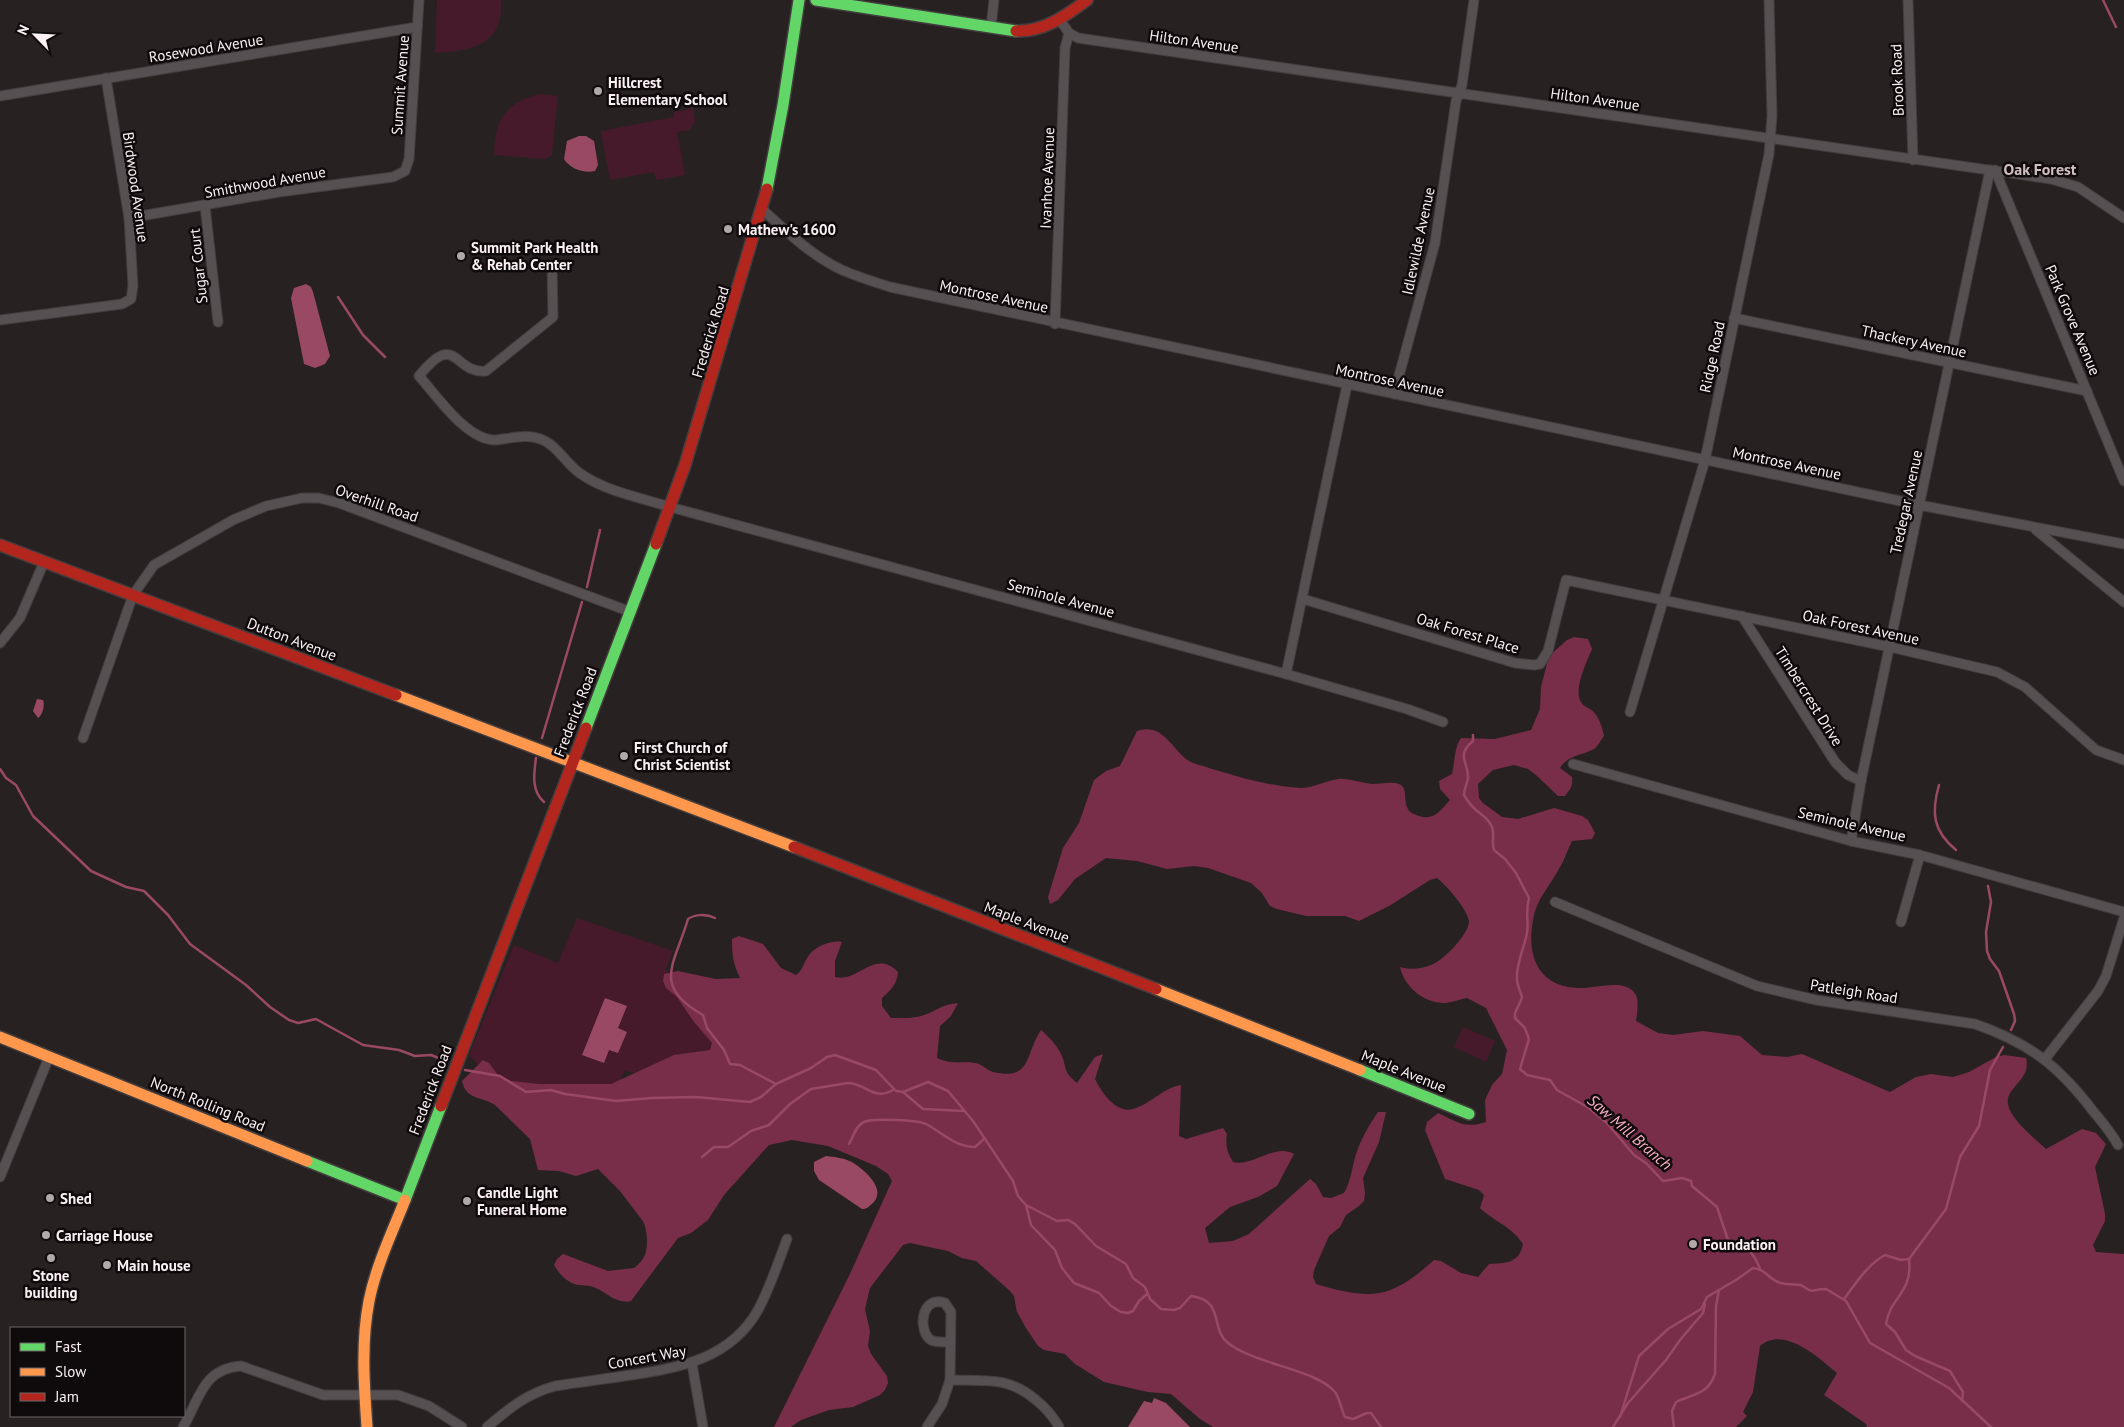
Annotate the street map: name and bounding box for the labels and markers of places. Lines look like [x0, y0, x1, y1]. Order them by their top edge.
place label: Hillcrest Elementary School [608, 73, 728, 109]
marker: Hillcrest Elementary School [592, 85, 604, 97]
place label: Mathew's 1600 [738, 220, 836, 239]
marker: Mathew's 1600 [722, 223, 734, 235]
place label: Summit Park Health & Rehab Center [471, 238, 598, 274]
marker: Summit Park Health & Rehab Center [455, 250, 467, 262]
place label: First Church of Christ Scientist [634, 738, 731, 774]
marker: First Church of Christ Scientist [618, 750, 630, 762]
place label: Candle Light Funeral Home [477, 1183, 567, 1219]
place label: Shed [60, 1189, 92, 1208]
marker: Shed [44, 1192, 56, 1204]
marker: Candle Light Funeral Home [461, 1195, 473, 1207]
place label: Carriage House [56, 1226, 153, 1245]
marker: Carriage House [40, 1229, 52, 1241]
place label: Foundation [1703, 1235, 1776, 1254]
marker: Foundation [1687, 1238, 1699, 1250]
marker: Stone building [45, 1252, 57, 1264]
place label: Main house [117, 1256, 191, 1275]
marker: Main house [101, 1259, 113, 1271]
place label: Stone building [25, 1266, 77, 1302]

